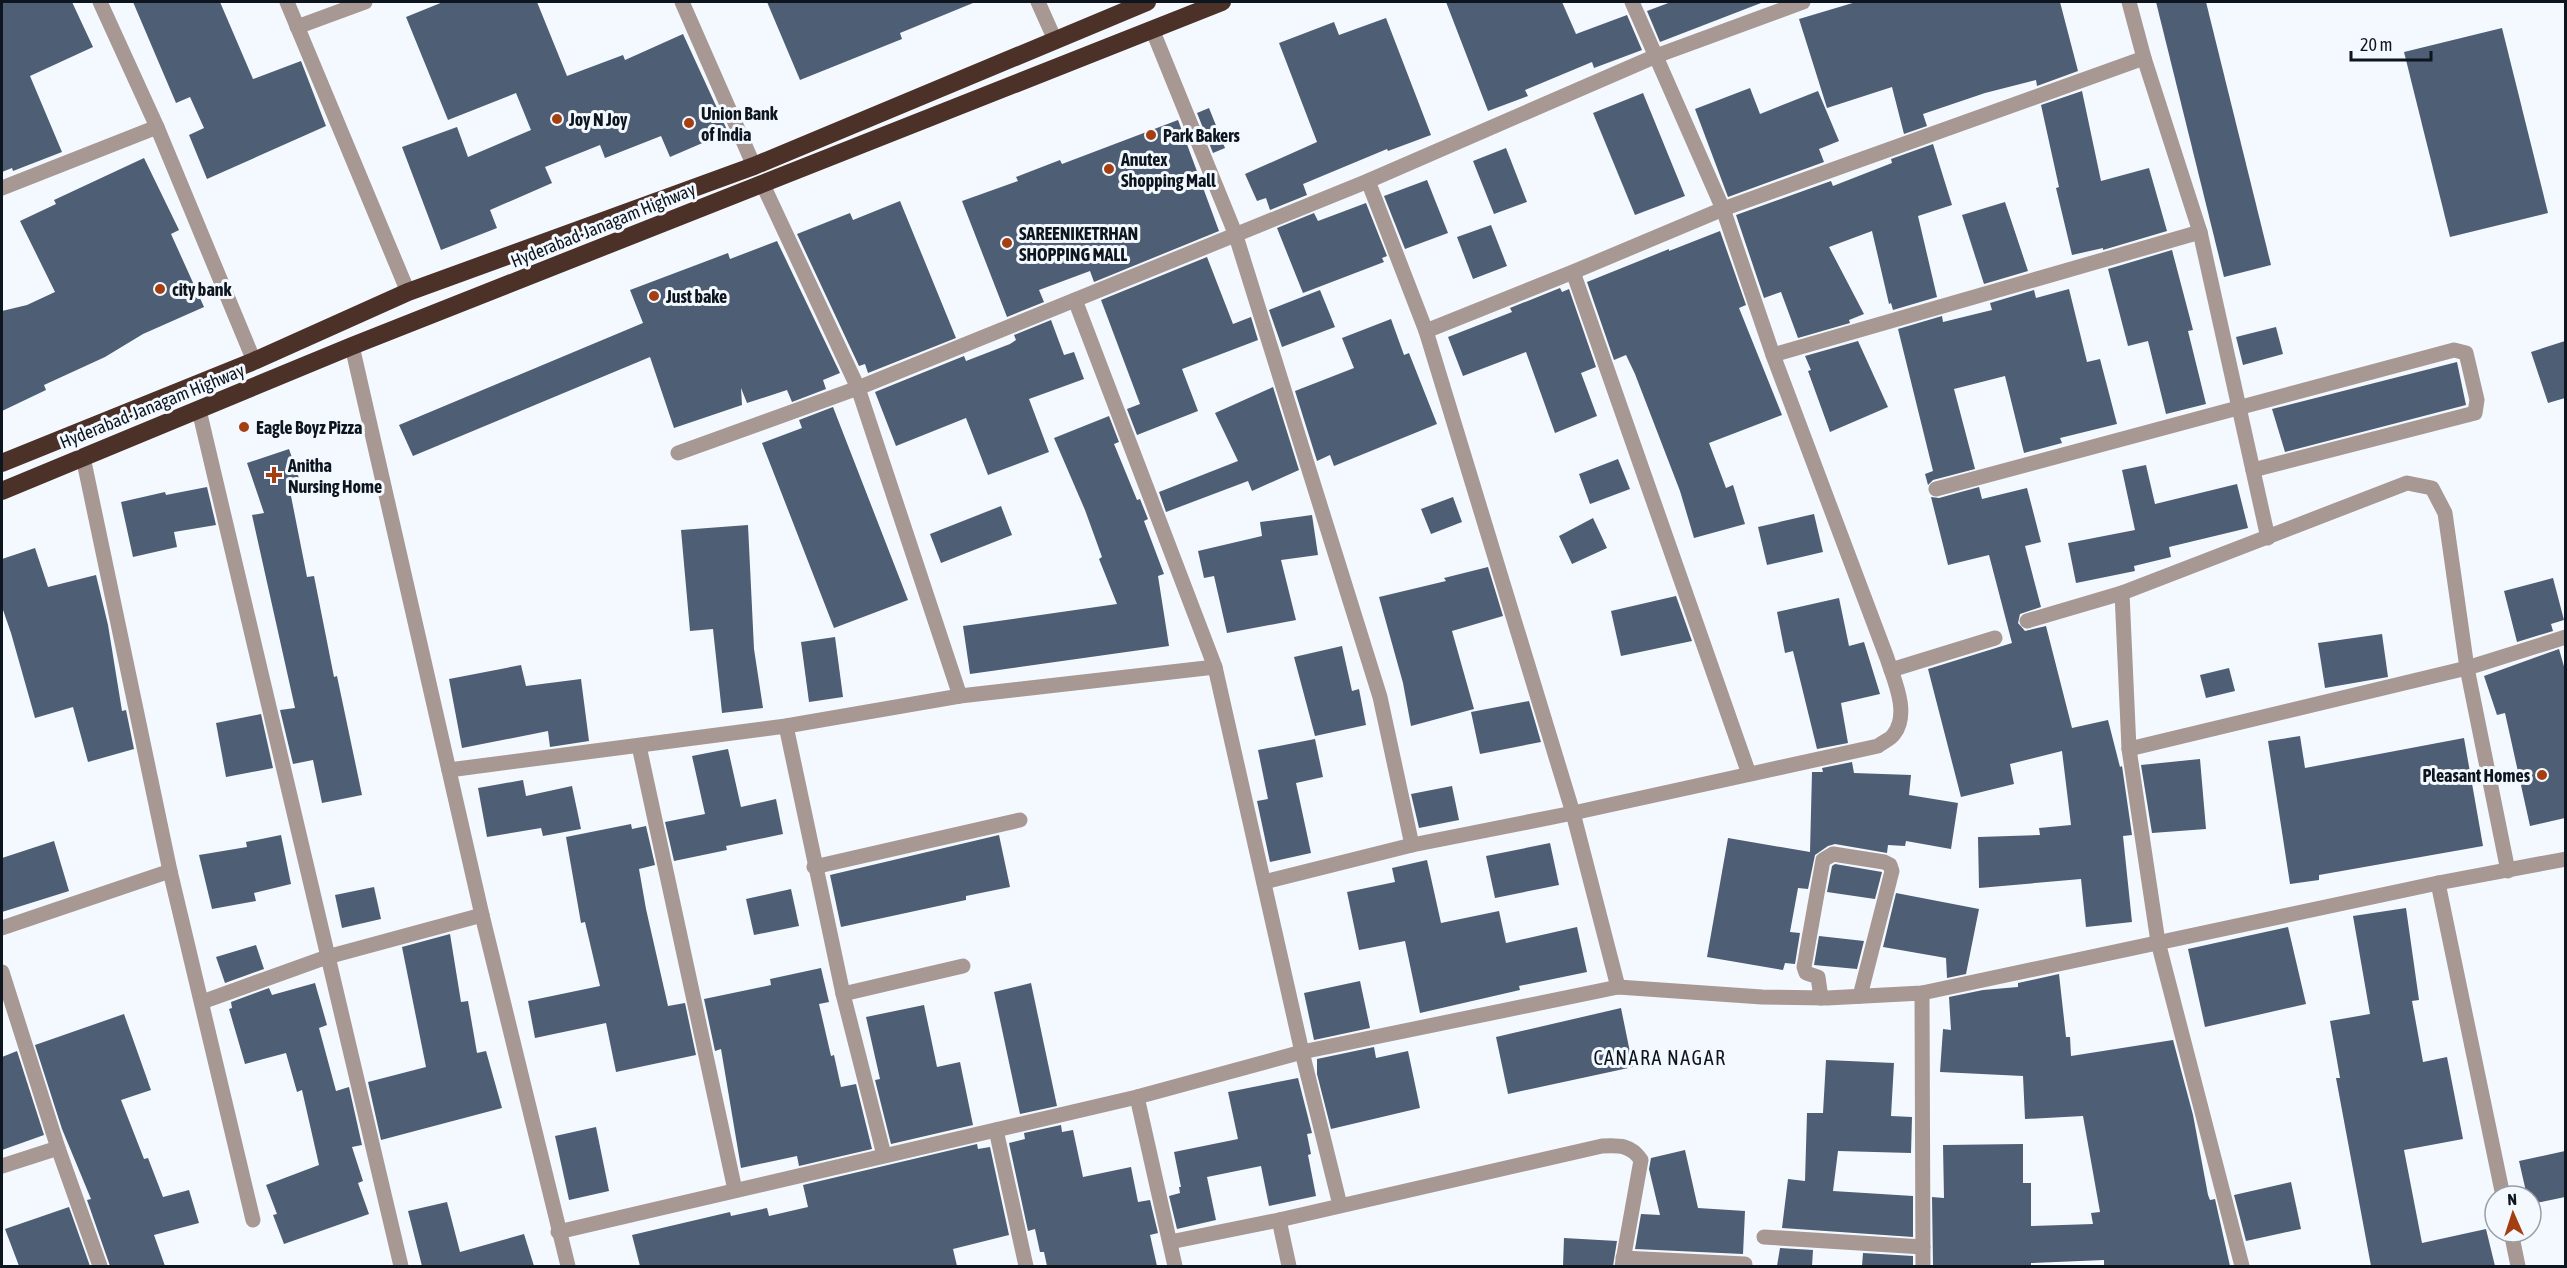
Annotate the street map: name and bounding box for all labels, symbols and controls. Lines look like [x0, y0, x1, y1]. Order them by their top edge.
scale bar [2351, 24, 2430, 62]
text: 20 m [2360, 34, 2392, 55]
place label: Union Bank of India [701, 103, 779, 145]
place label: Joy N Joy [568, 109, 628, 130]
marker: Joy N Joy [550, 112, 564, 126]
marker: Union Bank of India [682, 116, 696, 130]
place label: Park Bakers [1163, 125, 1240, 146]
marker: Park Bakers [1144, 128, 1158, 142]
place label: Anutex Shopping Mall [1120, 149, 1216, 191]
marker: Anutex Shopping Mall [1102, 162, 1116, 176]
street label: Hyderabad-Janagam Highway [508, 178, 698, 272]
place label: SAREENIKETRHAN SHOPPING MALL [1019, 223, 1138, 265]
marker: SAREENIKETRHAN SHOPPING MALL [1000, 236, 1014, 250]
place label: city bank [172, 279, 232, 300]
marker: city bank [153, 282, 167, 296]
place label: Just bake [665, 286, 727, 307]
marker: Just bake [647, 289, 661, 303]
street label: Hyderabad-Janagam Highway [57, 359, 247, 453]
place label: Eagle Boyz Pizza [256, 417, 362, 438]
marker: Eagle Boyz Pizza [237, 420, 251, 434]
place label: Anitha Nursing Home [287, 455, 382, 497]
marker: Anitha Nursing Home [265, 466, 283, 484]
place label: Pleasant Homes [2423, 765, 2531, 786]
marker: Pleasant Homes [2535, 768, 2549, 782]
district label: CANARA NAGAR [1594, 1046, 1726, 1069]
north arrow [2483, 1184, 2543, 1244]
text: N [2507, 1190, 2517, 1208]

